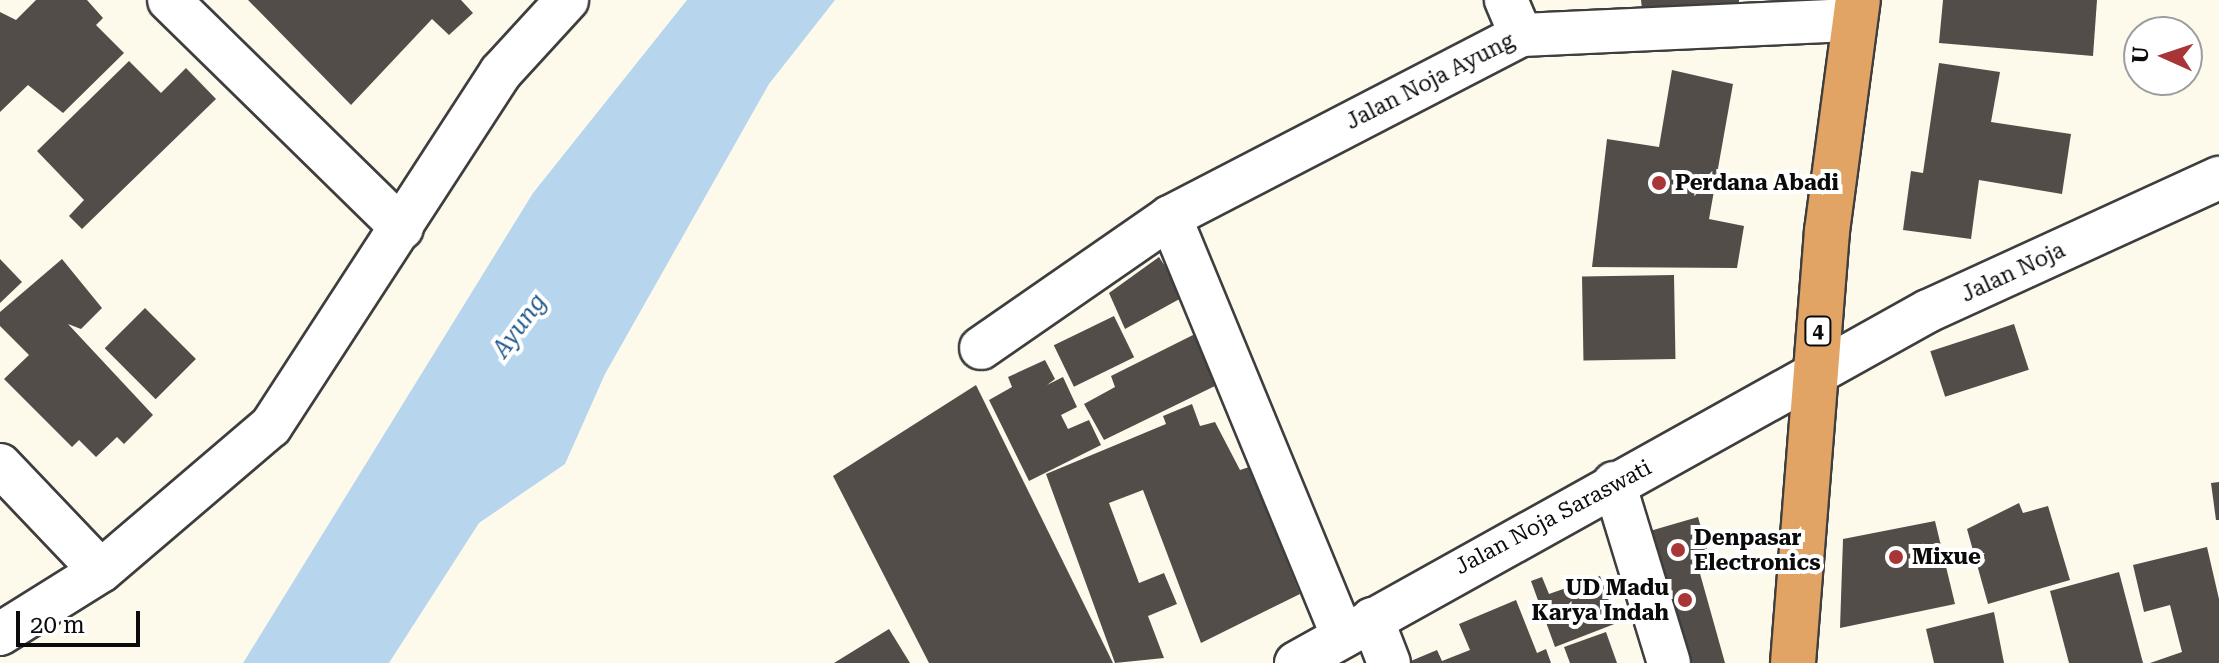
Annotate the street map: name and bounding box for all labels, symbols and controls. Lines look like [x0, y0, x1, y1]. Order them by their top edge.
north arrow [2123, 16, 2203, 96]
street label: Jalan Noja Ayung [1341, 27, 1519, 135]
text: U [2128, 46, 2153, 64]
place label: Perdana Abadi [1675, 170, 1839, 196]
marker: Perdana Abadi [1650, 174, 1668, 192]
street label: Jalan Noja [1957, 236, 2069, 308]
water label: Ayung [487, 288, 553, 364]
road number: 4 [1804, 315, 1832, 347]
street label: Jalan Noja Saraswati [1450, 454, 1656, 580]
place label: Denpasar Electronics [1694, 524, 1821, 576]
marker: Denpasar Electronics [1669, 541, 1687, 559]
place label: Mixue [1912, 544, 1981, 570]
marker: Mixue [1887, 548, 1905, 566]
place label: UD Madu Karya Indah [1532, 574, 1669, 626]
marker: UD Madu Karya Indah [1676, 591, 1694, 609]
scale bar [20, 595, 144, 645]
text: 20 m [30, 611, 85, 639]

